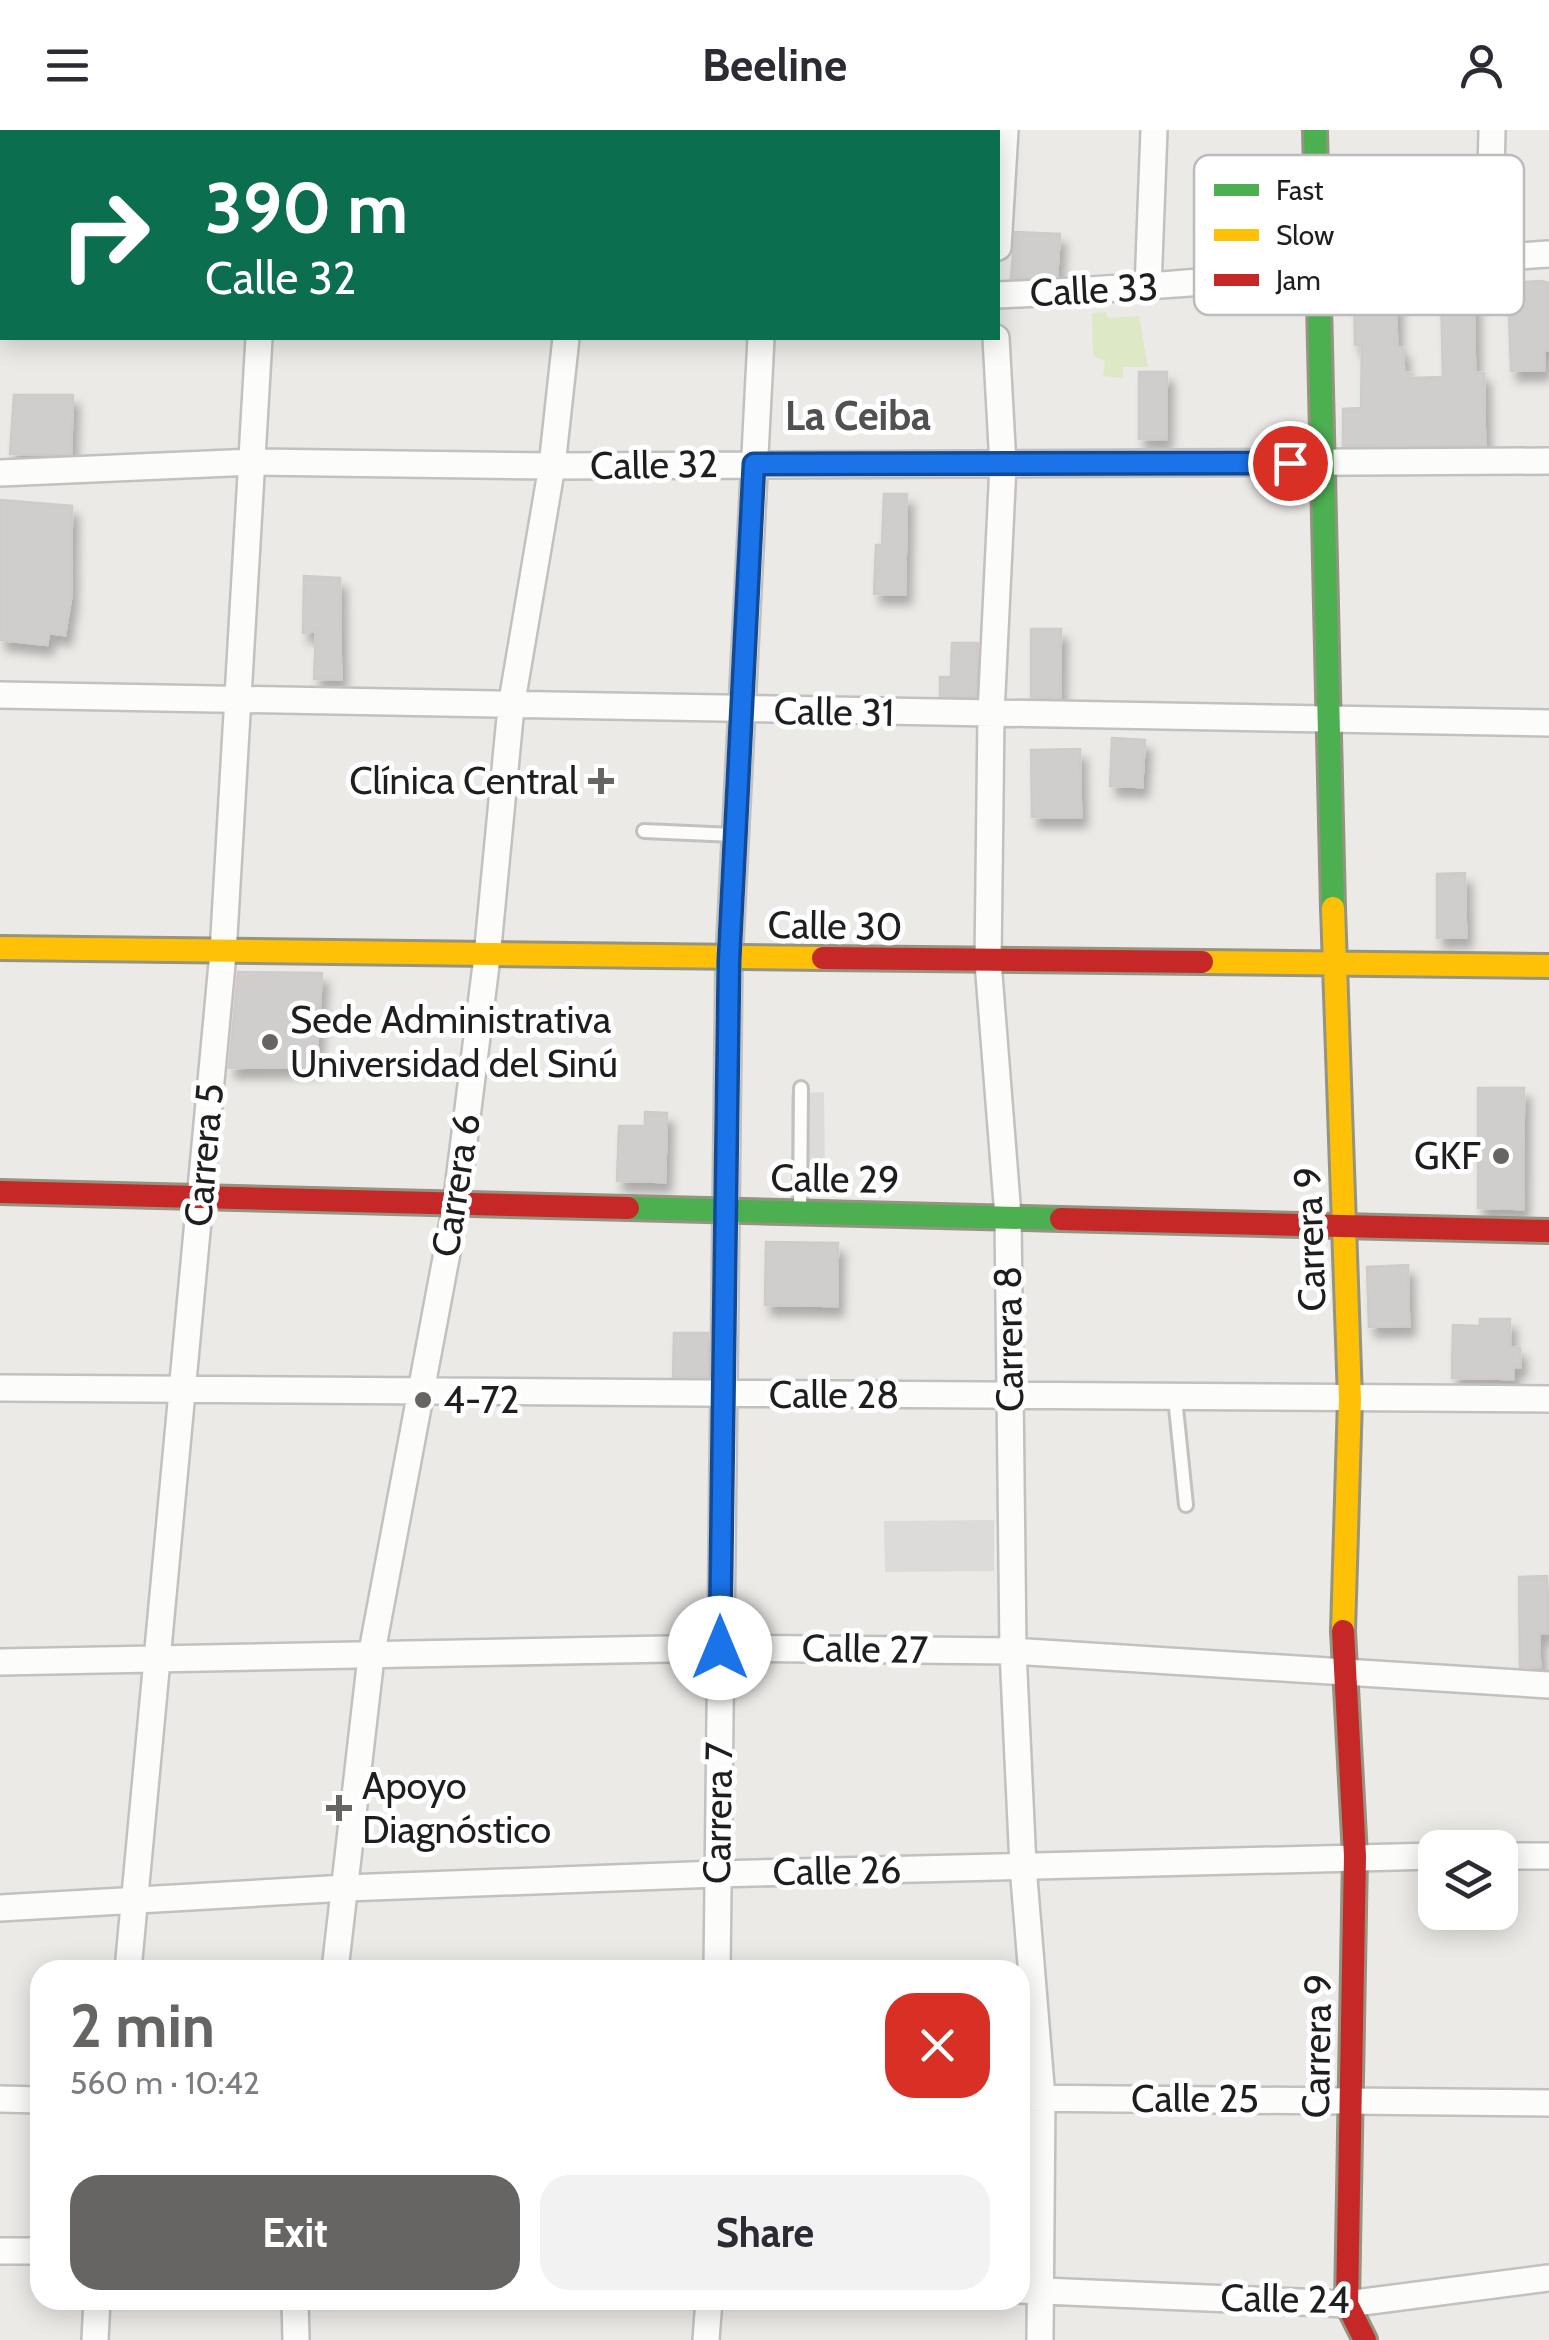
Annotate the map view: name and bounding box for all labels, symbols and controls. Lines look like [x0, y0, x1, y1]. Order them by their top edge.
icon: menu [40, 38, 95, 93]
text: Beeline [702, 38, 847, 92]
icon: person [1454, 38, 1509, 93]
legend [1194, 155, 1524, 315]
text: 390 m [205, 165, 408, 251]
icon: right [40, 170, 170, 300]
text: Fast [1276, 173, 1324, 207]
text: Slow [1276, 218, 1334, 252]
text: Calle 32 [205, 251, 356, 305]
street label: Calle 33 [1029, 263, 1159, 316]
text: Jam [1275, 263, 1321, 297]
district label: La Ceiba [785, 391, 931, 440]
pin [1248, 421, 1333, 506]
icon: arrive [1263, 436, 1318, 491]
street label: Calle 32 [590, 440, 718, 489]
street label: Calle 31 [773, 687, 895, 736]
place label: Clínica Central [349, 757, 578, 804]
marker: Clínica Central [588, 768, 614, 794]
street label: Calle 30 [767, 901, 903, 950]
place label: Sede Administrativa Universidad del Sinú [290, 996, 618, 1087]
marker: Sede Administrativa Universidad del Sinú [259, 1031, 281, 1053]
street label: Carrera 5 [174, 1081, 233, 1229]
street label: Carrera 6 [421, 1110, 490, 1260]
place label: GKF [1414, 1132, 1481, 1179]
marker: GKF [1490, 1145, 1512, 1167]
street label: Calle 29 [770, 1154, 900, 1203]
street label: Carrera 9 [1283, 1166, 1336, 1312]
street label: Carrera 8 [984, 1266, 1033, 1413]
street label: Calle 28 [769, 1371, 899, 1418]
place label: 4-72 [443, 1376, 519, 1423]
marker: 4-72 [412, 1389, 434, 1411]
position arrow [668, 1596, 772, 1700]
street label: Calle 27 [801, 1624, 929, 1673]
street label: Carrera 7 [693, 1741, 742, 1885]
place label: Apoyo Diagnóstico [362, 1762, 551, 1853]
marker: Apoyo Diagnóstico [326, 1795, 352, 1821]
map controls [1418, 1830, 1518, 1930]
button: layers [1418, 1830, 1518, 1930]
street label: Calle 26 [772, 1846, 902, 1895]
street label: Carrera 9 [1292, 1973, 1341, 2119]
text: 2 min [70, 1989, 215, 2062]
button: close [885, 1993, 990, 2098]
text: 560 m · 10:42 [70, 2063, 260, 2102]
street label: Calle 25 [1131, 2075, 1259, 2122]
button: Exit [70, 2175, 520, 2290]
button: Share [540, 2175, 990, 2290]
street label: Calle 24 [1220, 2274, 1350, 2323]

